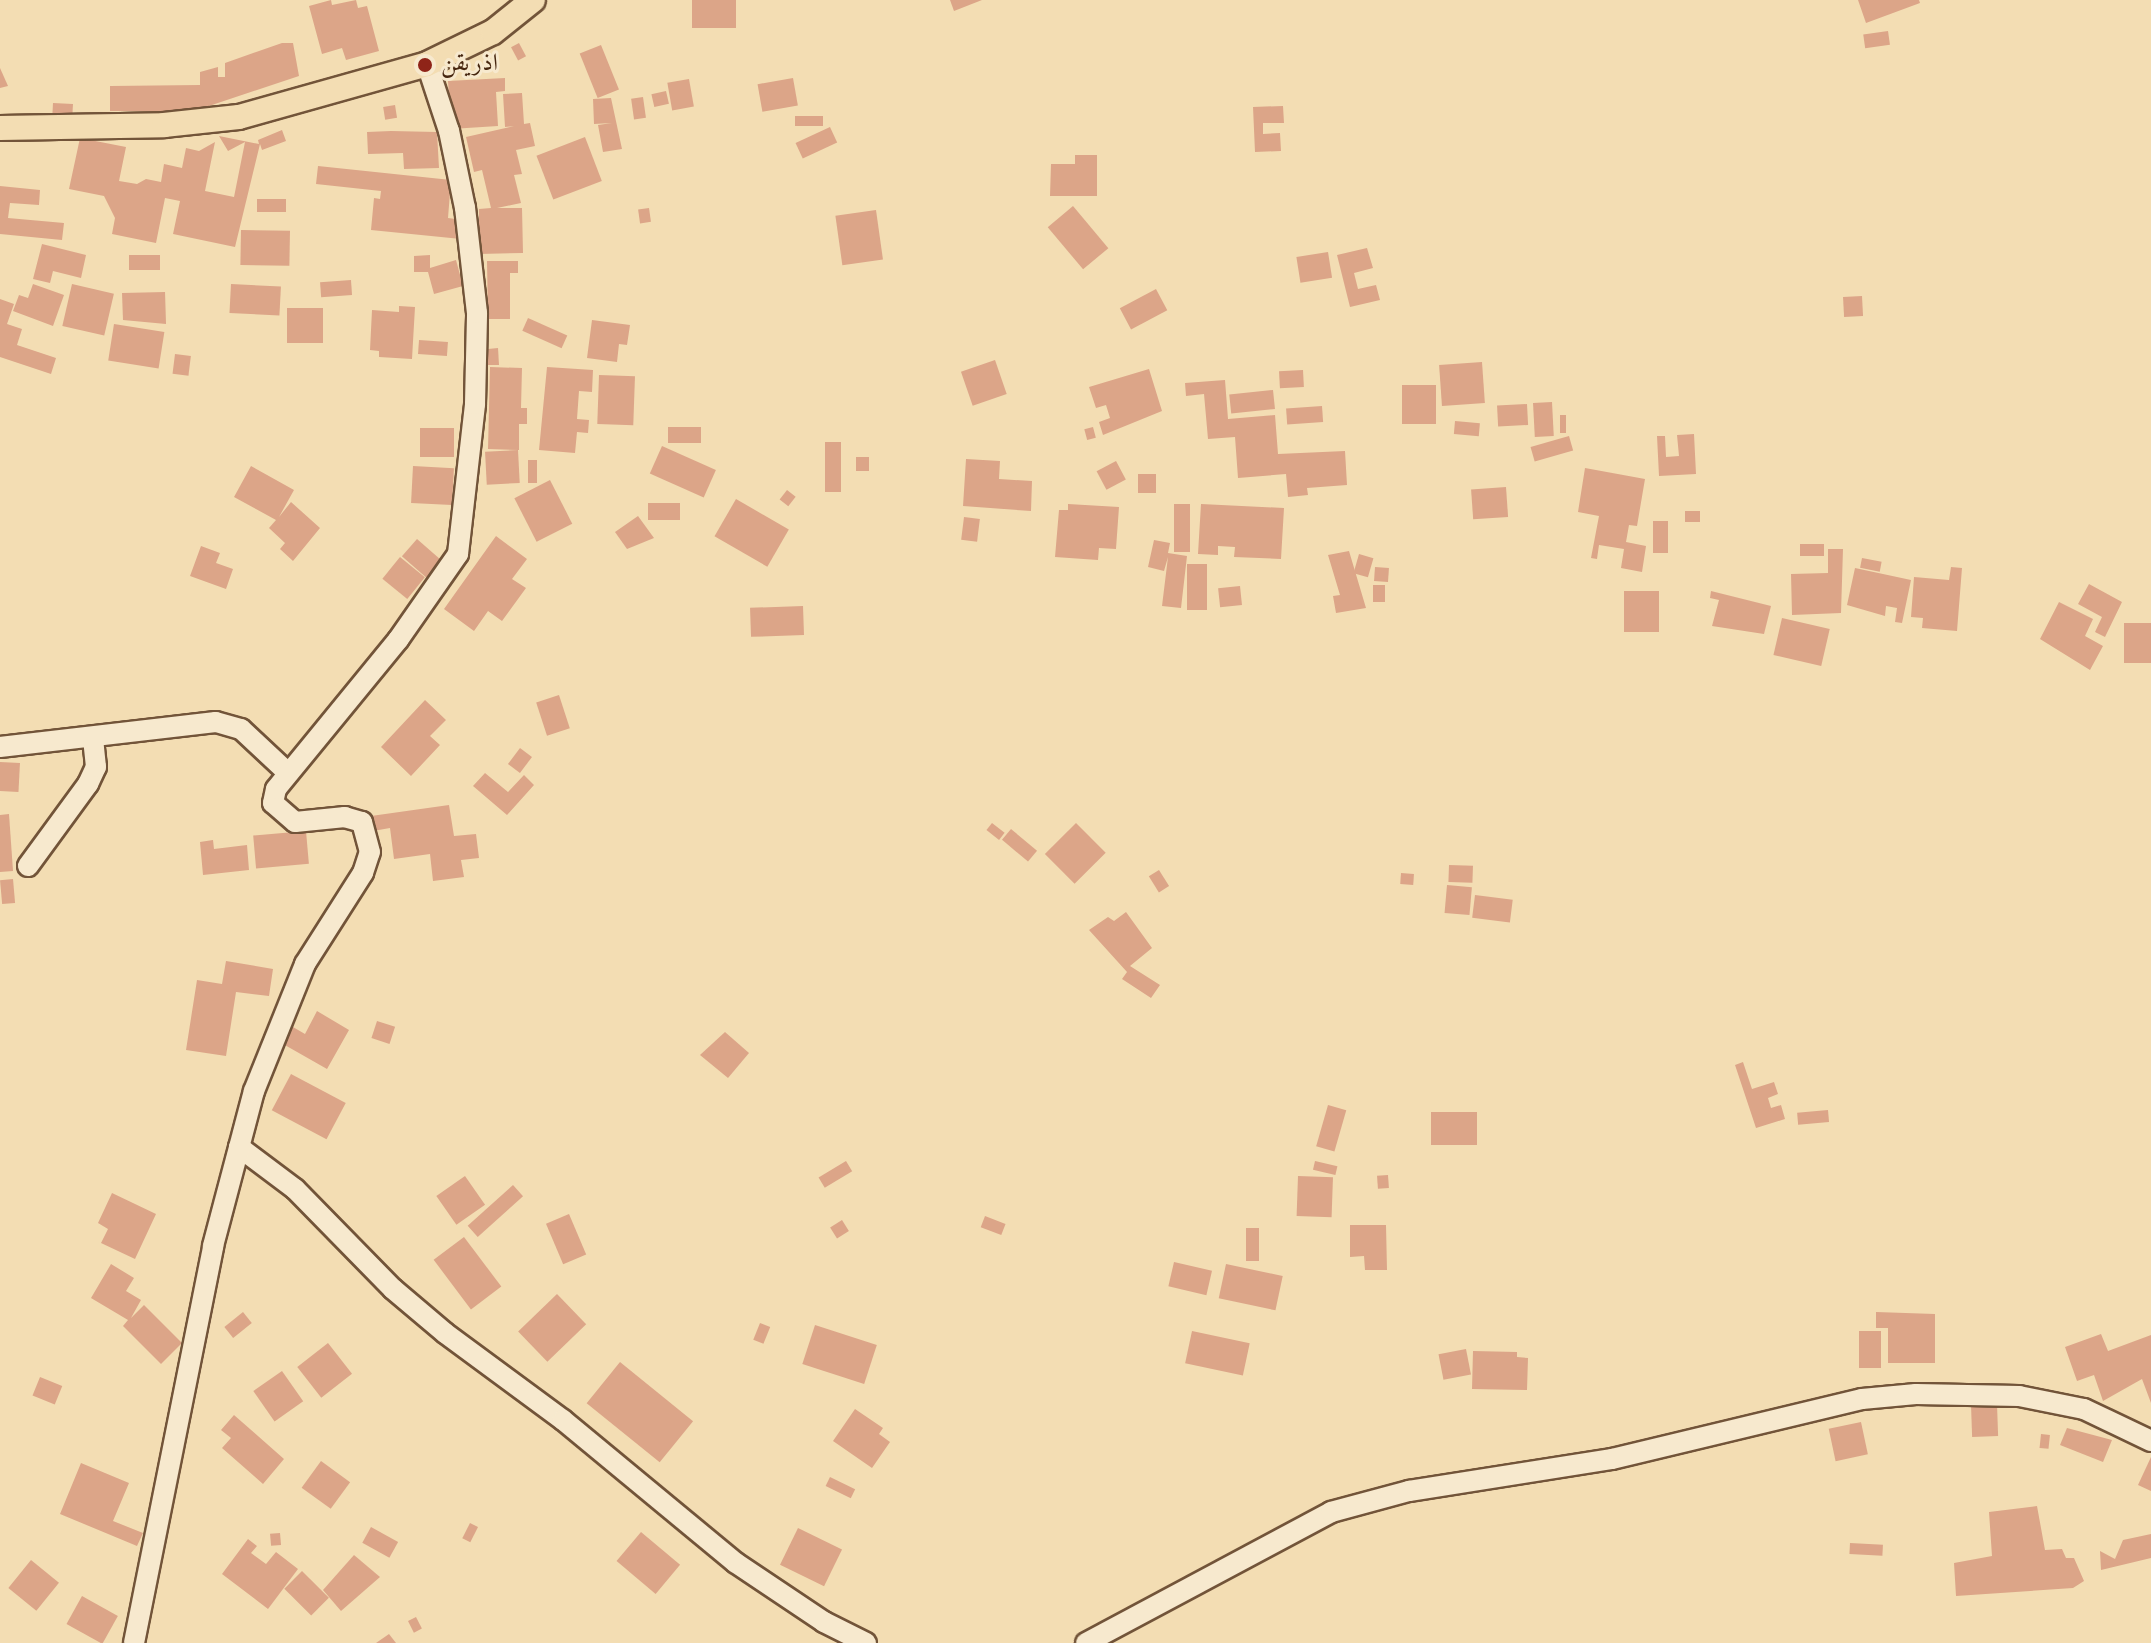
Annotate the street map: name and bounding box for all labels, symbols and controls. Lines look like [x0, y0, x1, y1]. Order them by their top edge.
place label: اذريقن [441, 51, 498, 79]
marker: اذريقن [416, 56, 434, 74]

